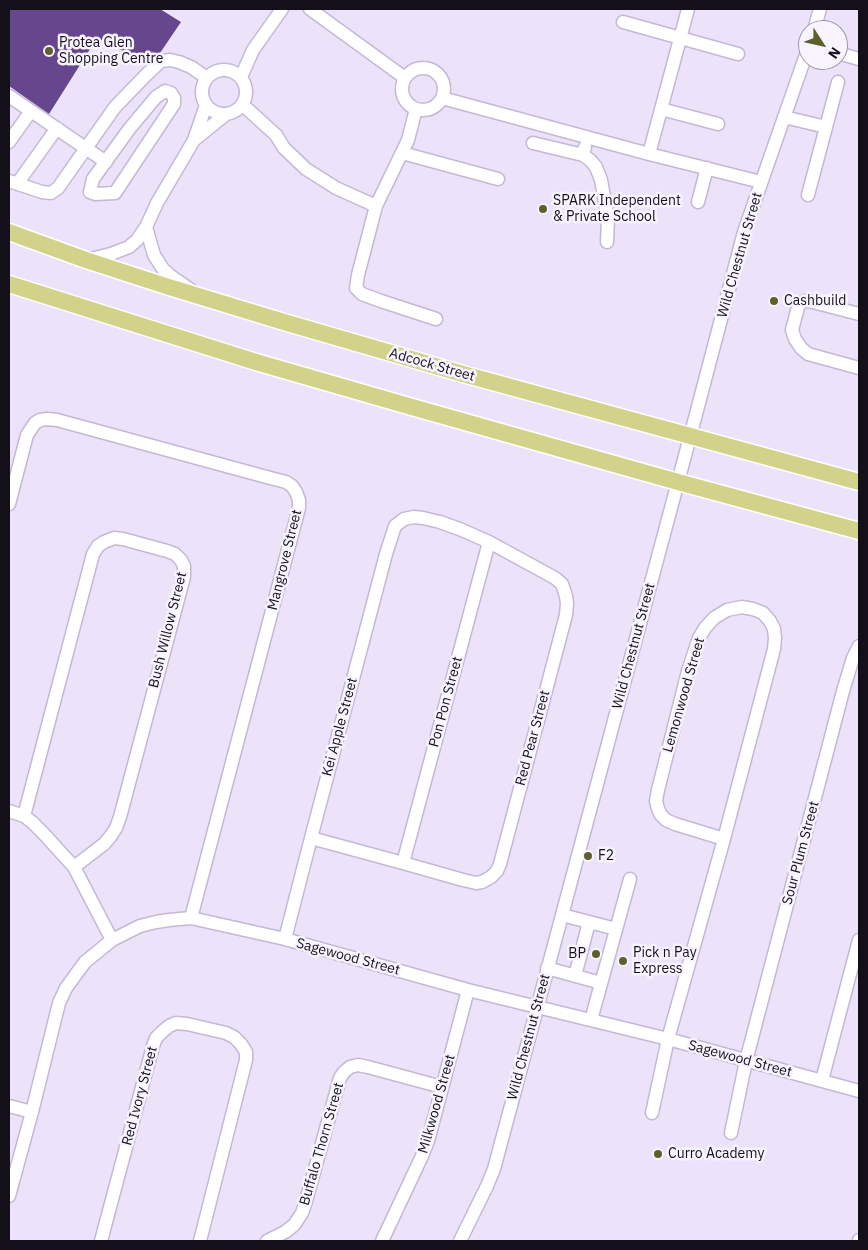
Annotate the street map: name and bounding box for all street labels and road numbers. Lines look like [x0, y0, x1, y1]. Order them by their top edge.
street label: Wild Chestnut Street [714, 190, 766, 320]
street label: Adcock Street [387, 345, 477, 385]
street label: Mangrove Street [264, 508, 306, 612]
street label: Bush Willow Street [145, 570, 191, 690]
street label: Wild Chestnut Street [609, 581, 659, 711]
street label: Lemonwood Street [660, 636, 708, 754]
street label: Pon Pon Street [426, 655, 466, 749]
street label: Kei Apple Street [319, 676, 361, 778]
street label: Red Pear Street [512, 688, 554, 788]
street label: Sour Plum Street [779, 799, 823, 907]
street label: Sagewood Street [294, 935, 402, 979]
street label: Wild Chestnut Street [504, 972, 554, 1102]
street label: Sagewood Street [686, 1037, 794, 1081]
street label: Red Ivory Street [119, 1045, 161, 1147]
street label: Milkwood Street [415, 1053, 459, 1155]
street label: Buffalo Thorn Street [296, 1081, 348, 1207]

